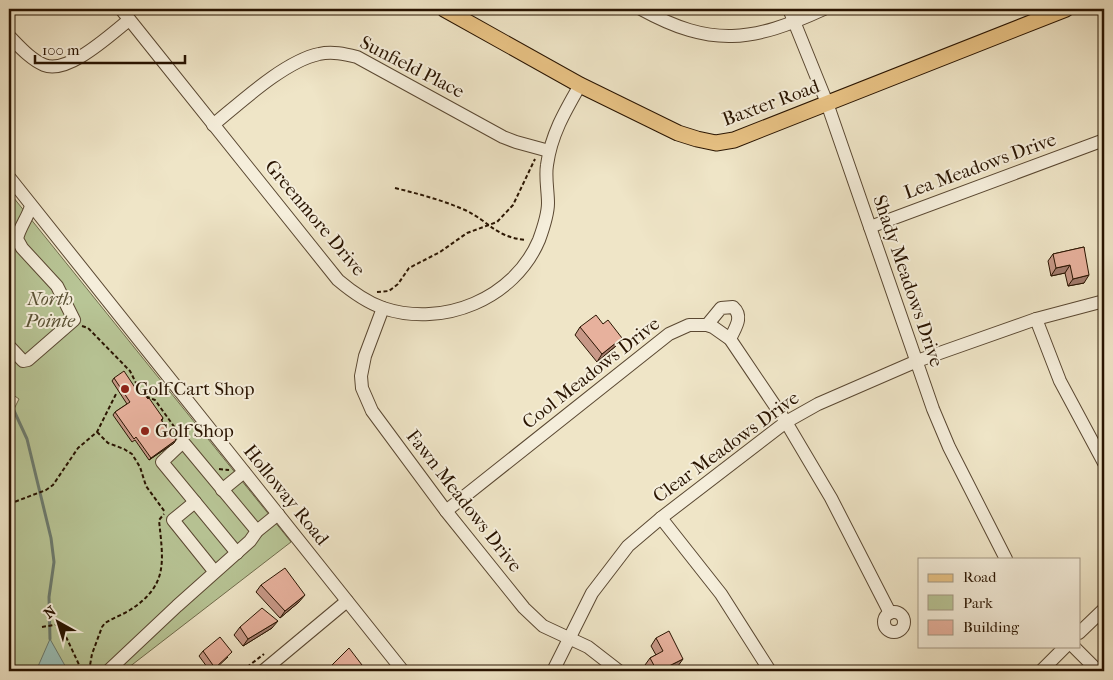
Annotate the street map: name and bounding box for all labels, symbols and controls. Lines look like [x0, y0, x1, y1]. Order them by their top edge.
street label: Sunfield Place [356, 31, 468, 103]
scale bar [35, 32, 185, 64]
text: 100 m [42, 41, 80, 59]
street label: Baxter Road [719, 75, 823, 131]
street label: Lea Meadows Drive [901, 128, 1059, 204]
street label: Greenmore Drive [260, 156, 370, 280]
street label: Shady Meadows Drive [868, 192, 948, 370]
park label: North Pointe [24, 288, 76, 332]
street label: Cool Meadows Drive [518, 313, 664, 433]
place label: Golf Cart Shop [135, 378, 255, 400]
marker: Golf Cart Shop [119, 383, 131, 395]
street label: Clear Meadows Drive [649, 387, 803, 507]
place label: Golf Shop [155, 420, 234, 442]
marker: Golf Shop [139, 425, 151, 437]
street label: Fawn Meadows Drive [402, 426, 526, 576]
street label: Holloway Road [239, 440, 334, 550]
legend [918, 558, 1080, 648]
text: Road [963, 568, 997, 586]
text: Park [963, 594, 993, 612]
north arrow [32, 598, 82, 648]
text: N [41, 602, 60, 622]
text: Building [963, 618, 1020, 636]

